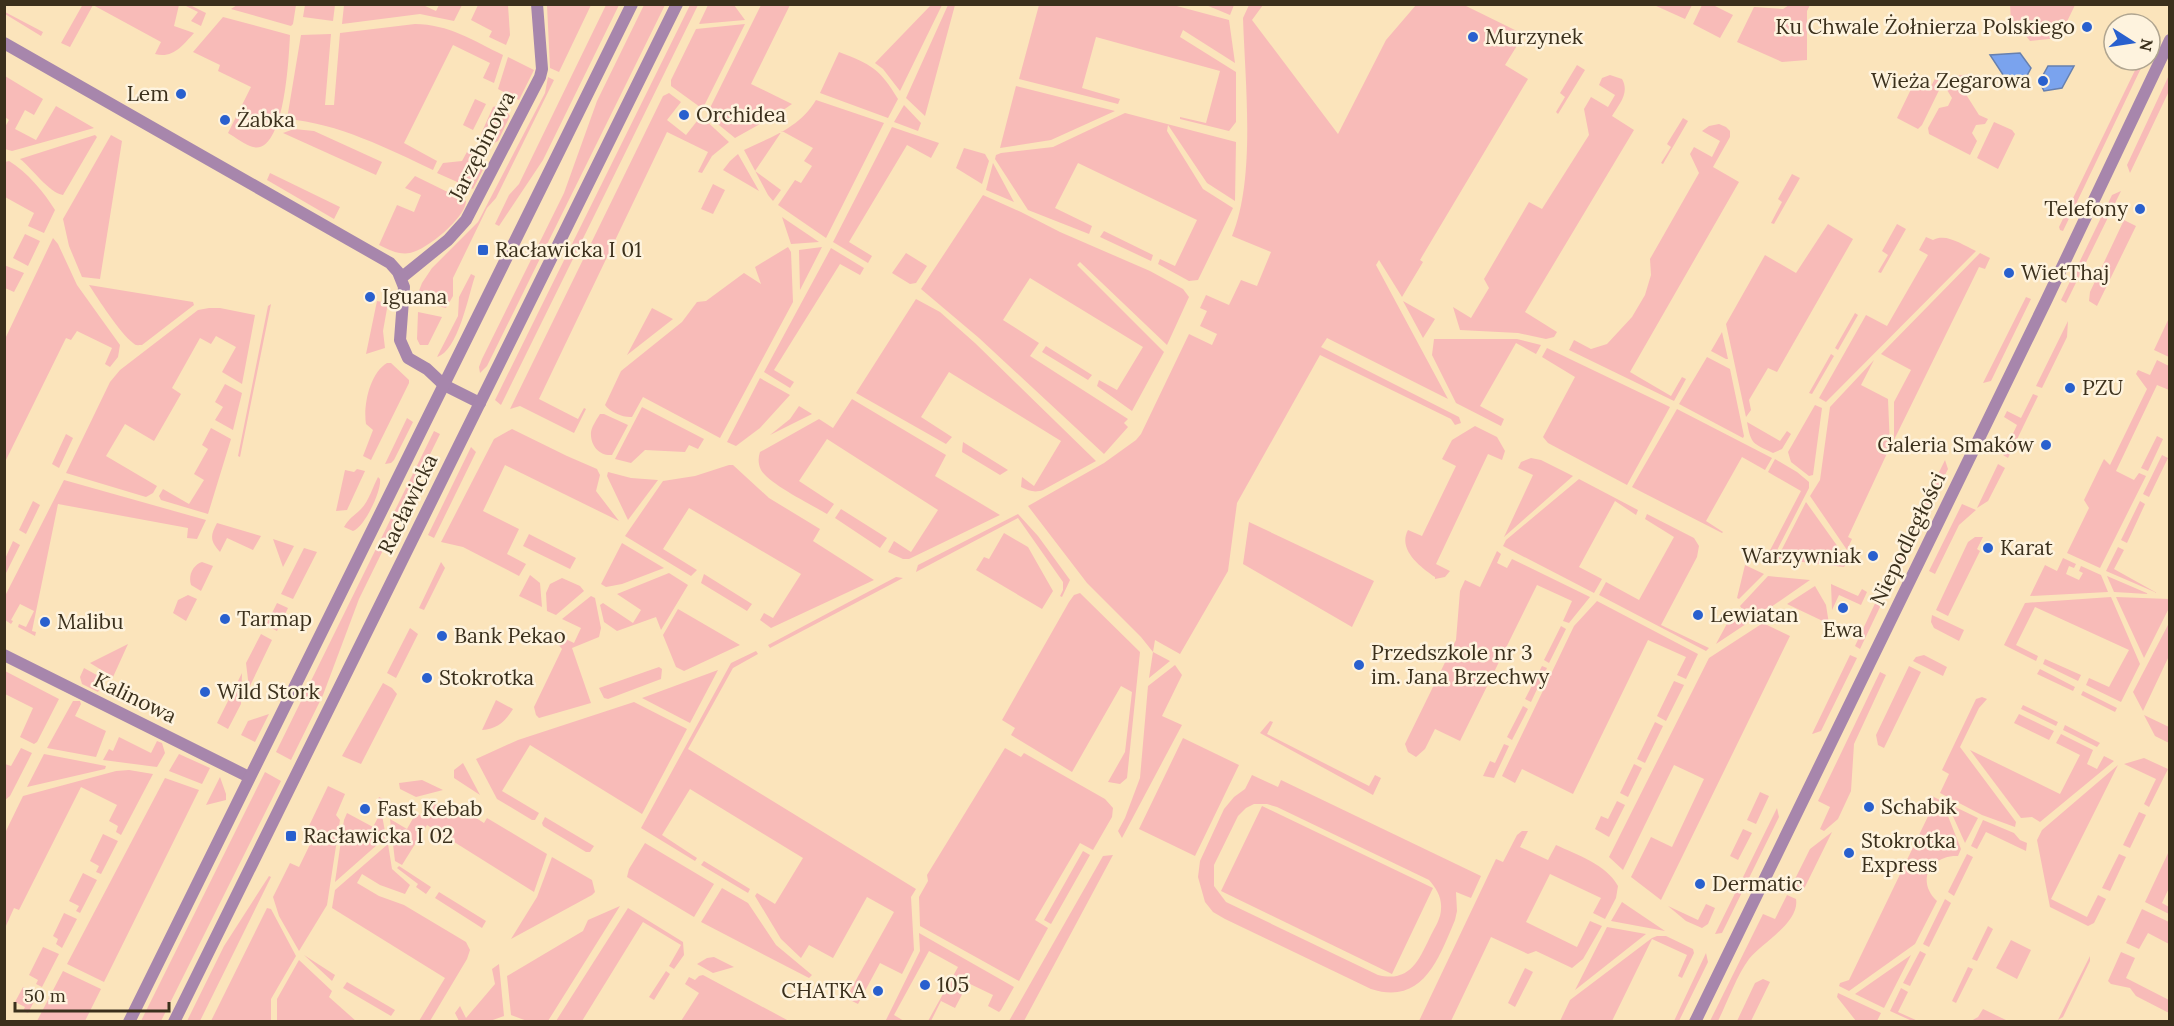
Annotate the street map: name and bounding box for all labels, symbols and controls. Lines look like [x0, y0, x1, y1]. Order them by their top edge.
north arrow [2102, 12, 2162, 72]
place label: Ku Chwale Żołnierza Polskiego [1775, 13, 2075, 40]
marker: Ku Chwale Żołnierza Polskiego [2080, 20, 2094, 34]
place label: Murzynek [1485, 23, 1584, 50]
marker: Murzynek [1466, 30, 1480, 44]
text: N [2136, 37, 2158, 53]
place label: Wieża Zegarowa [1871, 67, 2031, 94]
marker: Wieża Zegarowa [2036, 74, 2050, 88]
place label: Lem [127, 80, 169, 107]
street label: Jarzębinowa [442, 86, 521, 206]
marker: Lem [174, 87, 188, 101]
place label: Orchidea [696, 101, 786, 128]
place label: Żabka [237, 106, 295, 133]
marker: Orchidea [677, 108, 691, 122]
marker: Żabka [218, 113, 232, 127]
place label: Telefony [2044, 195, 2128, 222]
marker: Telefony [2133, 202, 2147, 216]
place label: Racławicka I 01 [495, 236, 642, 263]
marker: Racławicka I 01 [476, 243, 490, 257]
place label: WietThaj [2021, 259, 2109, 286]
marker: WietThaj [2002, 266, 2016, 280]
place label: Iguana [382, 283, 447, 310]
marker: Iguana [363, 290, 377, 304]
place label: PZU [2082, 374, 2124, 401]
marker: PZU [2063, 381, 2077, 395]
place label: Galeria Smaków [1877, 431, 2034, 458]
marker: Galeria Smaków [2039, 438, 2053, 452]
street label: Racławicka [372, 449, 443, 558]
street label: Niepodległości [1864, 467, 1952, 610]
place label: Karat [2000, 534, 2054, 561]
marker: Karat [1981, 541, 1995, 555]
place label: Warzywniak [1742, 542, 1862, 569]
marker: Warzywniak [1866, 549, 1880, 563]
place label: Lewiatan [1710, 601, 1799, 628]
marker: Ewa [1836, 601, 1850, 615]
place label: Tarmap [237, 605, 312, 632]
place label: Malibu [57, 608, 124, 635]
marker: Lewiatan [1691, 608, 1705, 622]
marker: Tarmap [218, 612, 232, 626]
marker: Malibu [38, 615, 52, 629]
place label: Ewa [1823, 616, 1863, 643]
place label: Bank Pekao [454, 622, 566, 649]
marker: Bank Pekao [435, 629, 449, 643]
place label: Przedszkole nr 3 im. Jana Brzechwy [1371, 639, 1549, 690]
marker: Przedszkole nr 3 im. Jana Brzechwy [1352, 658, 1366, 672]
place label: Stokrotka [439, 664, 534, 691]
street label: Kalinowa [89, 666, 181, 729]
marker: Stokrotka [420, 671, 434, 685]
place label: Wild Stork [217, 678, 320, 705]
marker: Wild Stork [198, 685, 212, 699]
place label: Schabik [1881, 793, 1958, 820]
place label: Fast Kebab [377, 795, 483, 822]
marker: Schabik [1862, 800, 1876, 814]
marker: Fast Kebab [358, 802, 372, 816]
place label: Racławicka I 02 [303, 822, 453, 849]
place label: Stokrotka Express [1861, 827, 1956, 878]
marker: Racławicka I 02 [284, 829, 298, 843]
marker: Stokrotka Express [1842, 846, 1856, 860]
place label: Dermatic [1712, 870, 1803, 897]
marker: Dermatic [1693, 877, 1707, 891]
place label: 105 [937, 971, 969, 998]
scale bar [15, 975, 170, 1013]
place label: CHATKA [781, 977, 867, 1004]
marker: 105 [918, 978, 932, 992]
text: 50 m [24, 984, 66, 1007]
marker: CHATKA [871, 984, 885, 998]

